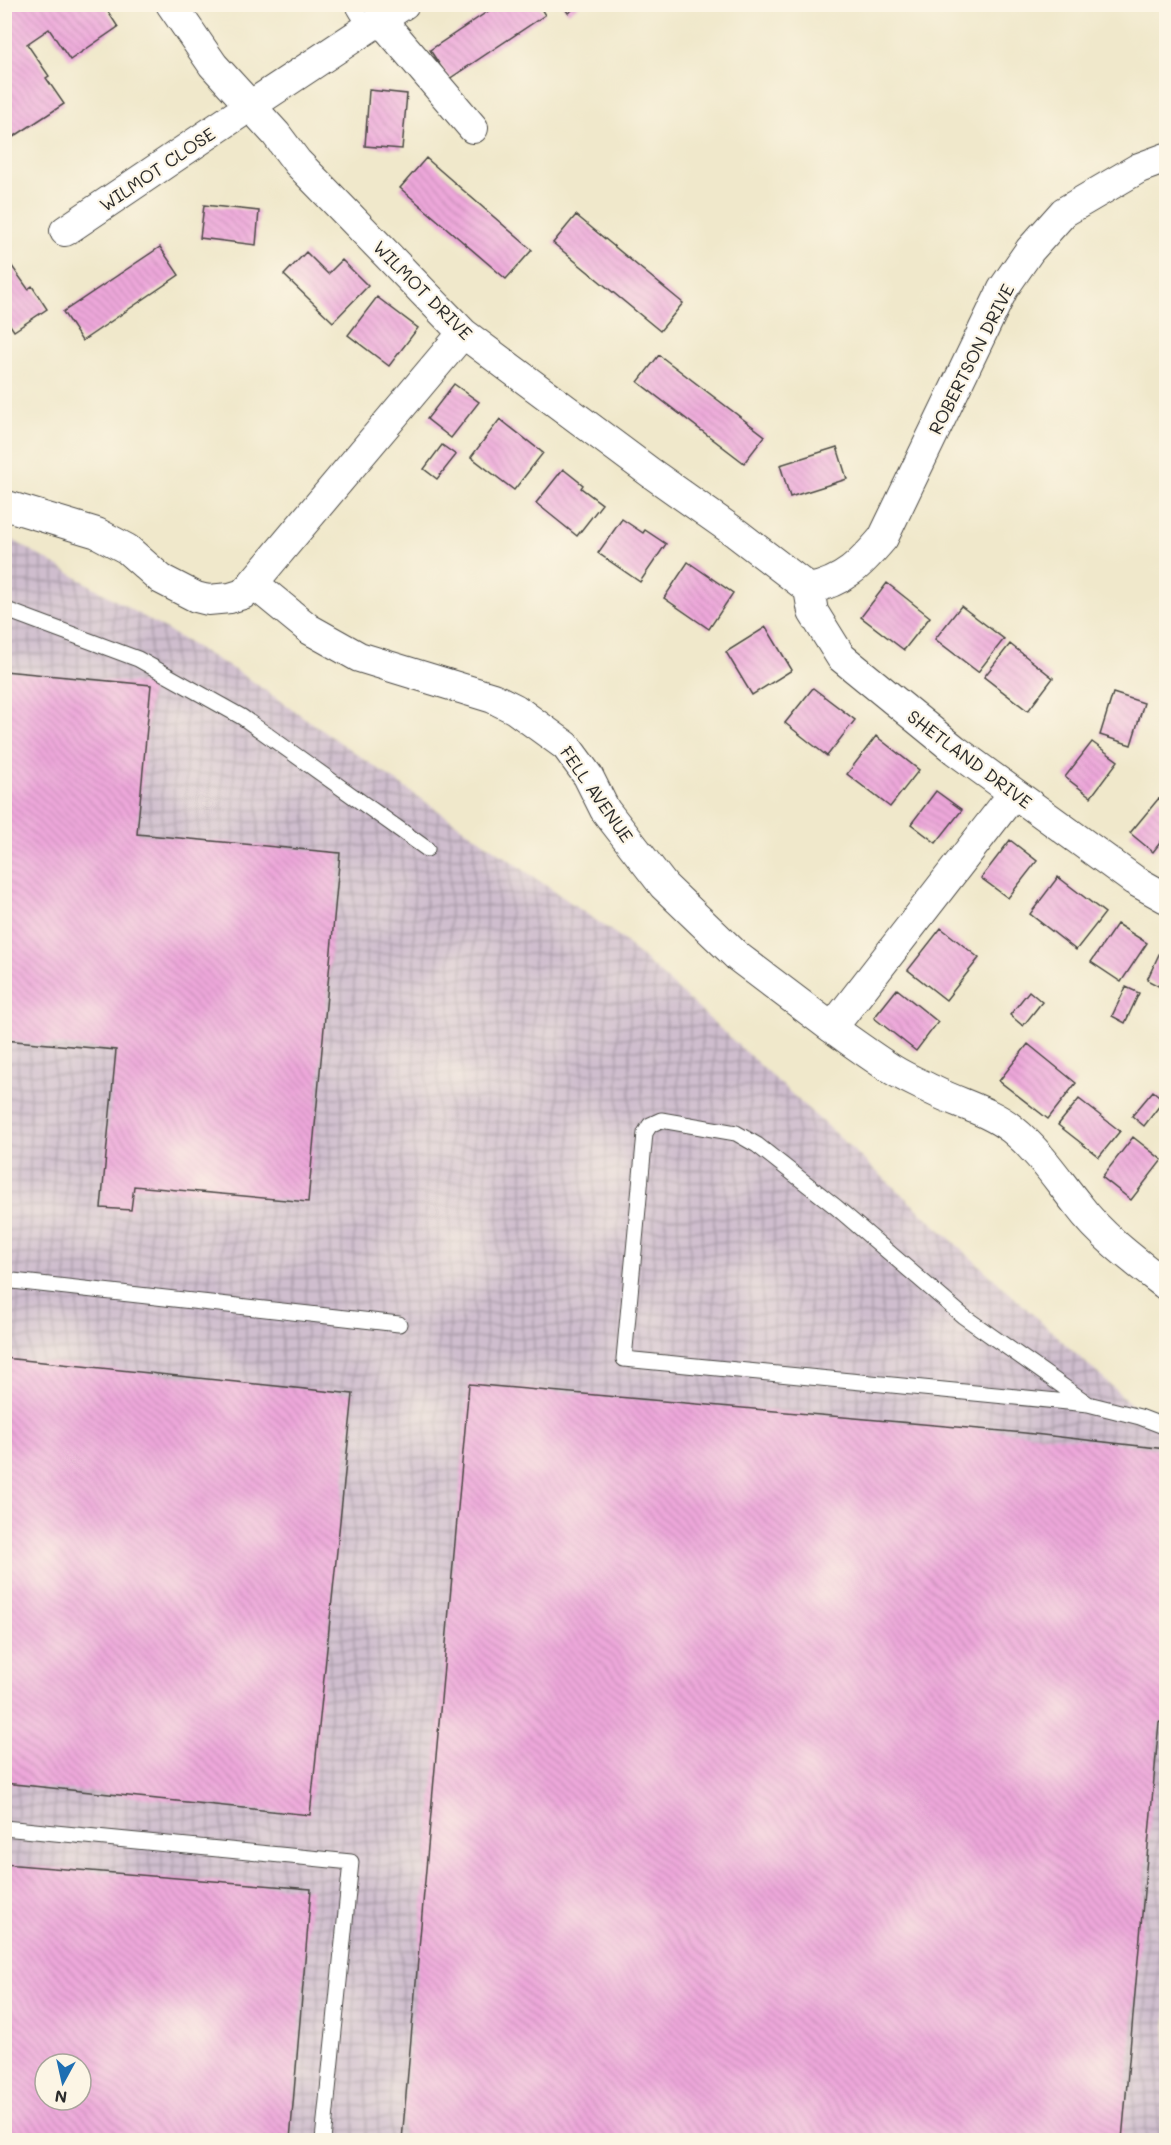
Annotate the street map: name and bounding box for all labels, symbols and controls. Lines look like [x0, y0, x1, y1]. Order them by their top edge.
street label: WILMOT CLOSE [95, 121, 219, 217]
street label: WILMOT DRIVE [368, 235, 478, 345]
street label: ROBERTSON DRIVE [923, 280, 1019, 438]
street label: SHETLAND DRIVE [903, 704, 1037, 814]
street label: FELL AVENUE [555, 741, 639, 847]
north arrow [33, 2052, 93, 2112]
text: N [53, 2086, 68, 2109]

